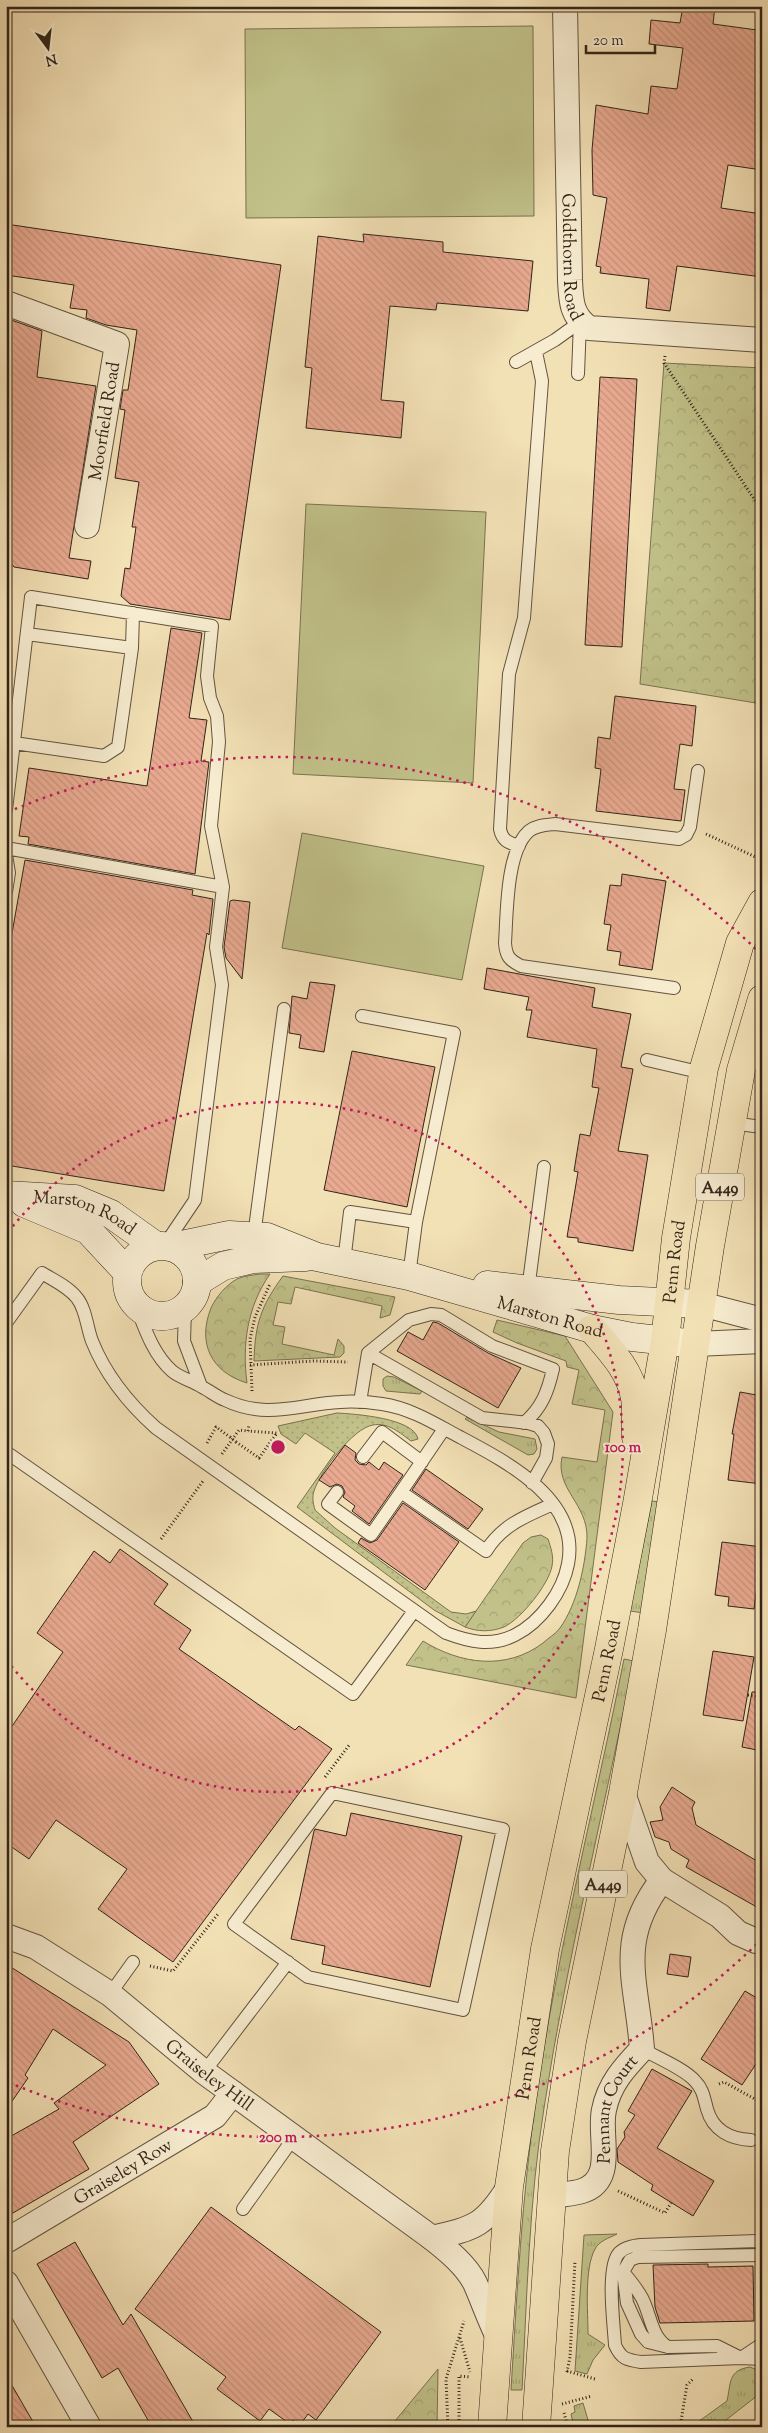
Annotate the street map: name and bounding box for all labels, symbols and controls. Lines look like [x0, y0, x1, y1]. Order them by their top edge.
north arrow [22, 22, 72, 72]
scale bar [586, 22, 654, 54]
text: 20 m [593, 31, 624, 52]
text: N [43, 48, 59, 70]
street label: Goldthorn Road [553, 193, 588, 326]
street label: Moorfield Road [84, 360, 128, 483]
road number: A449 [696, 1174, 744, 1200]
street label: Marston Road [32, 1186, 141, 1243]
street label: Penn Road [658, 1218, 694, 1305]
street label: Marston Road [493, 1291, 605, 1346]
centre of rings [269, 1438, 287, 1456]
text: 100 m [605, 1438, 642, 1459]
street label: Penn Road [587, 1618, 629, 1705]
road number: A449 [579, 1870, 627, 1898]
street label: Penn Road [511, 2015, 550, 2102]
street label: Graiseley Hill [159, 2034, 258, 2119]
street label: Pennant Court [592, 2050, 645, 2164]
text: 200 m [259, 2128, 298, 2149]
street label: Graiseley Row [69, 2133, 179, 2213]

